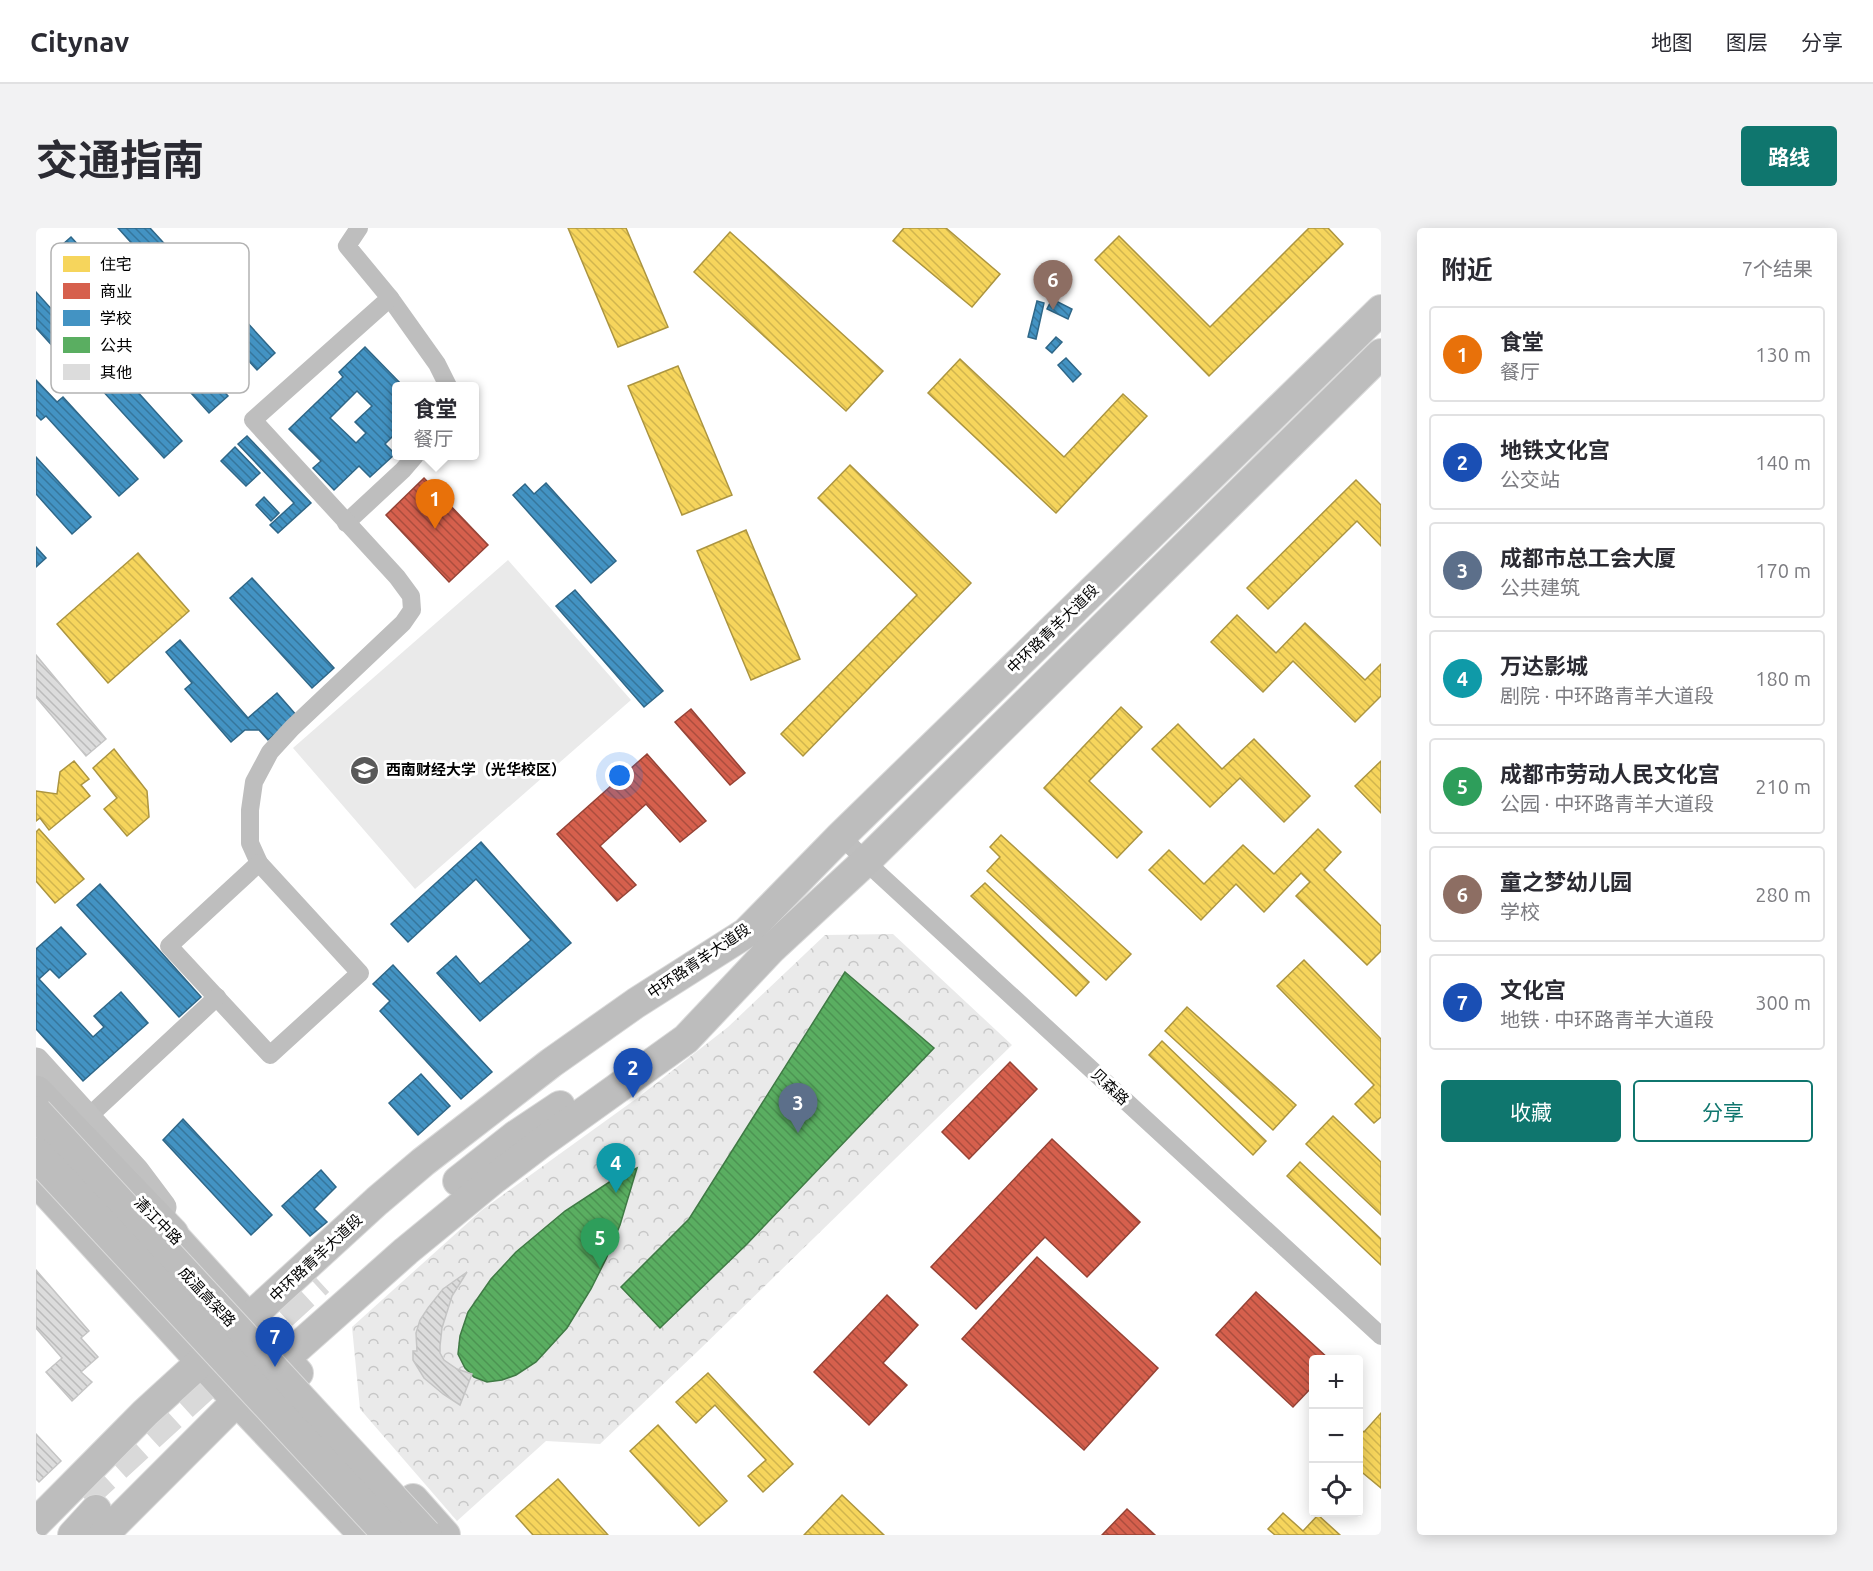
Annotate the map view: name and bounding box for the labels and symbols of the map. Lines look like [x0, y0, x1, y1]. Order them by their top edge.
legend [51, 243, 249, 393]
text: 住宅 [100, 255, 132, 273]
pin: 6 [1034, 260, 1072, 310]
text: 商业 [100, 282, 132, 300]
text: 学校 [100, 309, 132, 327]
text: 公共 [100, 336, 132, 354]
text: 其他 [100, 363, 132, 381]
pin: 1 [416, 480, 454, 529]
street label: 中环路青羊大道段 [1004, 581, 1102, 676]
school or university icon: 西南财经大学（光华校区） [349, 754, 381, 786]
place label: 西南财经大学（光华校区） [386, 761, 566, 778]
your location [605, 761, 634, 790]
street label: 中环路青羊大道段 [644, 920, 753, 1001]
pin: 2 [614, 1048, 652, 1098]
street label: 贝森路 [1088, 1065, 1133, 1108]
pin: 3 [778, 1084, 818, 1133]
pin: 4 [596, 1144, 636, 1193]
street label: 清江中路 [131, 1193, 186, 1248]
street label: 中环路青羊大道段 [266, 1210, 365, 1305]
pin: 5 [580, 1218, 620, 1268]
street label: 成温高架路 [176, 1263, 239, 1330]
pin: 7 [256, 1318, 294, 1367]

